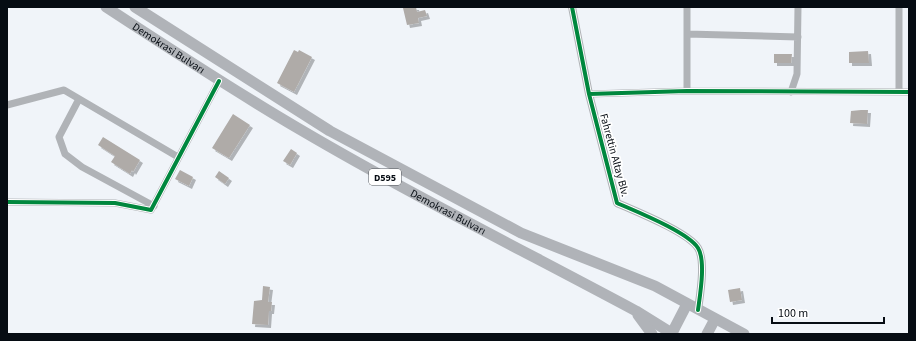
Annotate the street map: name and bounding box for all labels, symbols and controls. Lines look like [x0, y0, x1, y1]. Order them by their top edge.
street label: Demokrasi Bulvarı [129, 19, 208, 77]
street label: Fahrettin Altay Blv. [596, 112, 633, 199]
road number: D595 [369, 169, 401, 185]
street label: Demokrasi Bulvarı [408, 186, 488, 238]
scale bar [772, 299, 884, 325]
text: 100 m [778, 305, 808, 322]

